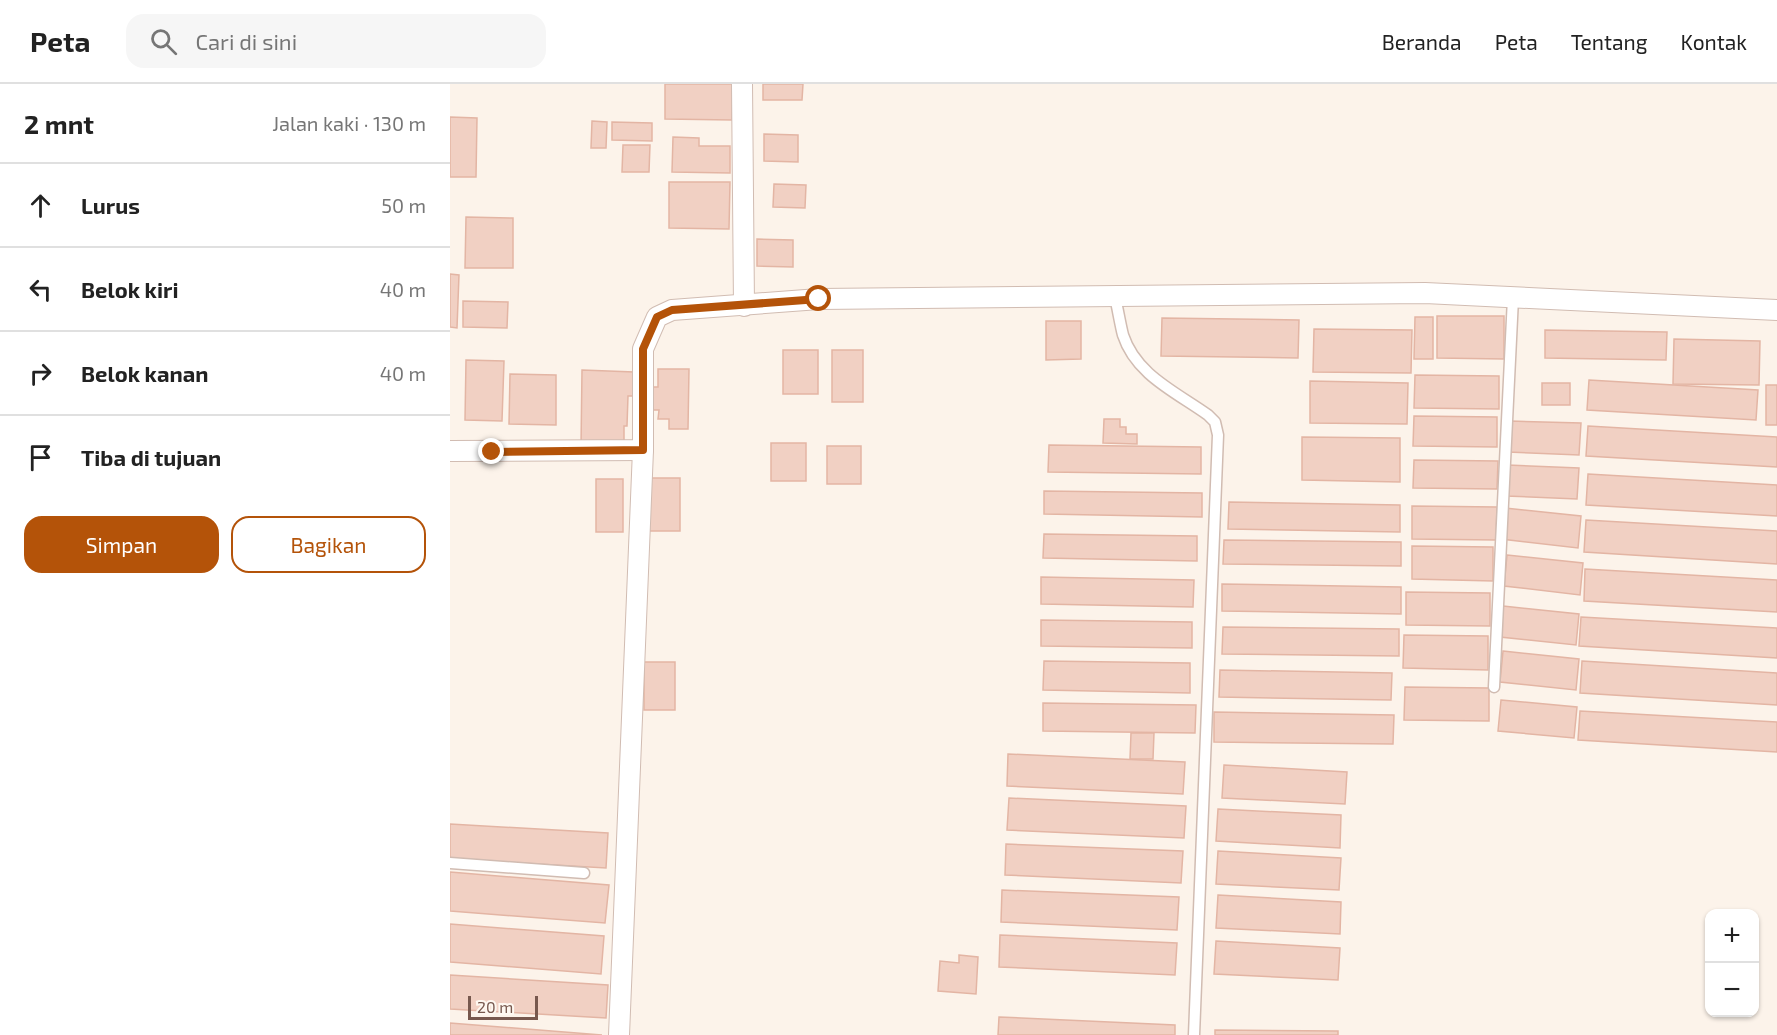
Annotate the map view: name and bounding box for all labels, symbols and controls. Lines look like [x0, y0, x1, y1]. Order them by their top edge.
search box [126, 14, 546, 68]
text: Peta [30, 24, 90, 58]
icon: search [147, 25, 180, 58]
text: Cari di sini [195, 28, 297, 54]
text: Beranda [1382, 29, 1462, 54]
text: Peta [1495, 29, 1538, 54]
text: Tentang [1571, 29, 1648, 54]
text: Kontak [1681, 29, 1747, 54]
text: 2 mnt [24, 108, 94, 139]
text: Jalan kaki · 130 m [272, 111, 426, 135]
icon: ahead [24, 189, 57, 222]
text: Lurus [81, 192, 140, 218]
text: 50 m [381, 193, 426, 217]
icon: left [24, 273, 57, 306]
text: Belok kiri [81, 276, 178, 302]
text: 40 m [380, 277, 426, 301]
route start [805, 285, 831, 311]
icon: right [24, 357, 57, 390]
text: Belok kanan [81, 360, 208, 386]
text: 40 m [380, 361, 426, 385]
route end [478, 438, 504, 464]
icon: arrive [24, 441, 57, 474]
text: Tiba di tujuan [81, 444, 221, 470]
button: Simpan [24, 516, 219, 573]
button: Bagikan [231, 516, 426, 573]
map controls [1705, 909, 1759, 1017]
button: + [1705, 909, 1759, 963]
button: − [1705, 963, 1759, 1017]
scale bar [468, 993, 538, 1020]
text: 20 m [477, 997, 513, 1016]

